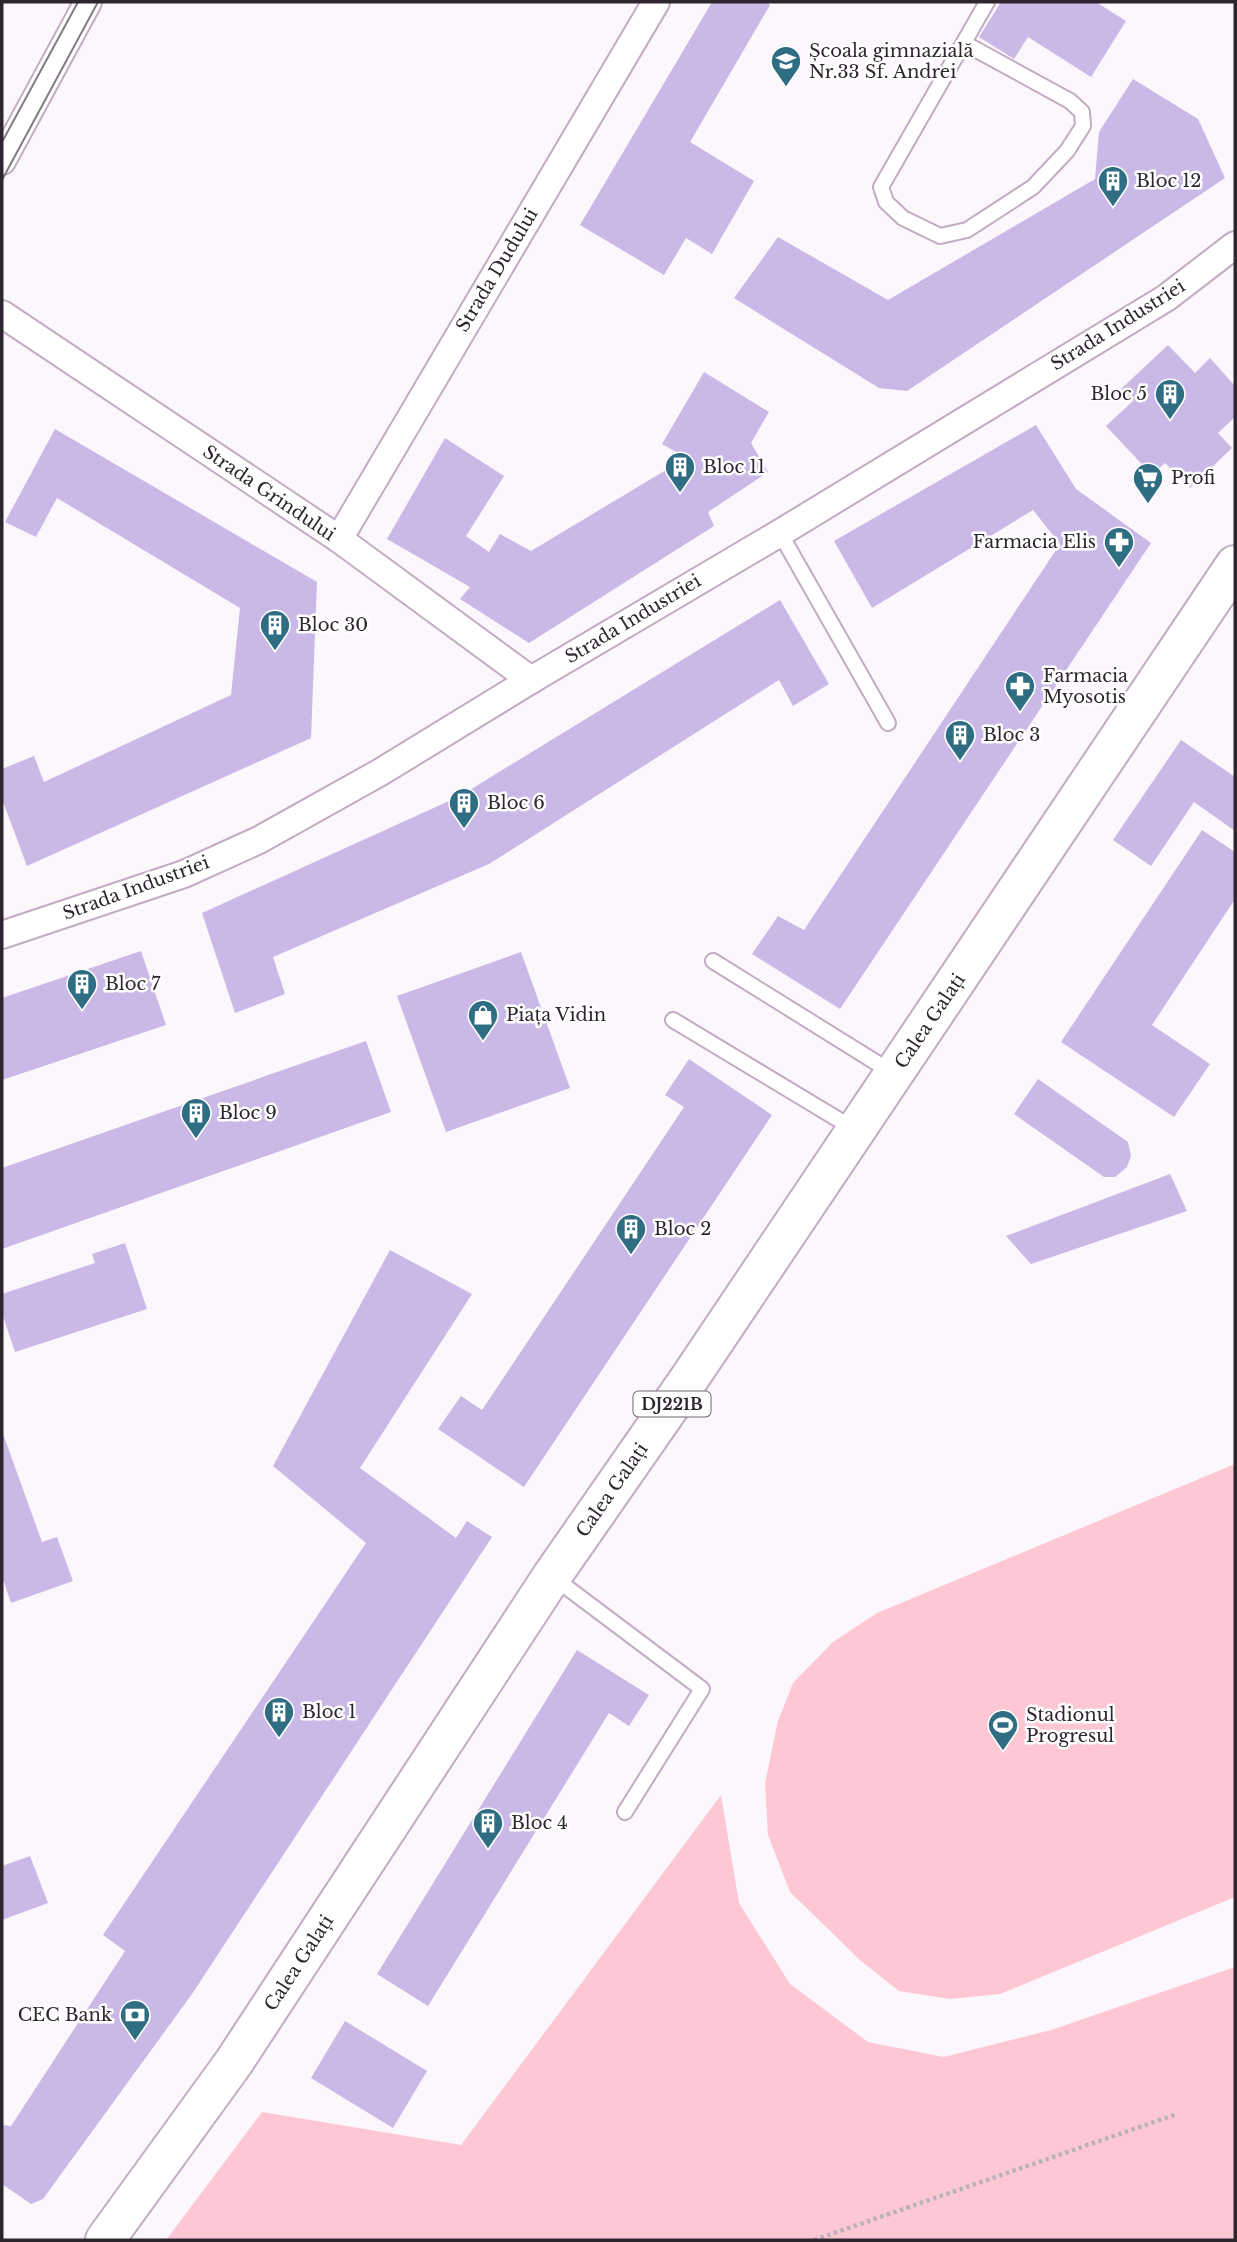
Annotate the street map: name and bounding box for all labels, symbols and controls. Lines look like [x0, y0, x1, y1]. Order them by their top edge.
place label: Școala gimnazială Nr.33 Sf. Andrei [809, 40, 973, 83]
school or university icon: Școala gimnazială Nr.33 Sf. Andrei [769, 44, 803, 88]
building icon: Bloc 12 [1096, 164, 1130, 208]
place label: Bloc 12 [1136, 170, 1201, 192]
street label: Strada Dudului [451, 204, 543, 336]
street label: Strada Industriei [1047, 275, 1189, 375]
building icon: Bloc 5 [1153, 377, 1187, 421]
place label: Bloc 5 [1091, 383, 1147, 405]
street label: Strada Grindului [199, 441, 339, 545]
building icon: Bloc 11 [663, 450, 697, 494]
place label: Bloc 11 [703, 456, 765, 478]
supermarket icon: Profi [1131, 461, 1165, 505]
place label: Profi [1171, 467, 1216, 489]
pharmacy icon: Farmacia Elis [1102, 525, 1136, 569]
place label: Farmacia Elis [973, 531, 1096, 553]
street label: Strada Industriei [561, 570, 705, 668]
building icon: Bloc 30 [258, 608, 292, 652]
place label: Bloc 30 [298, 614, 368, 636]
place label: Farmacia Myosotis [1043, 665, 1128, 708]
pharmacy icon: Farmacia Myosotis [1003, 669, 1037, 713]
building icon: Bloc 3 [943, 718, 977, 762]
place label: Bloc 3 [983, 724, 1040, 746]
building icon: Bloc 6 [447, 786, 481, 830]
place label: Bloc 6 [487, 792, 545, 814]
street label: Strada Industriei [60, 851, 212, 925]
building icon: Bloc 7 [65, 967, 99, 1011]
street label: Calea Galați [890, 969, 970, 1073]
place label: Bloc 7 [105, 973, 161, 995]
shop icon: Piața Vidin [466, 998, 500, 1042]
place label: Piața Vidin [506, 1004, 606, 1026]
building icon: Bloc 9 [179, 1096, 213, 1140]
place label: Bloc 9 [219, 1102, 277, 1124]
building icon: Bloc 2 [614, 1212, 648, 1256]
place label: Bloc 2 [654, 1218, 711, 1240]
road number: DJ221B [634, 1392, 710, 1416]
street label: Calea Galați [571, 1439, 653, 1541]
building icon: Bloc 1 [262, 1695, 296, 1739]
place label: Bloc 1 [302, 1701, 356, 1723]
place label: Stadionul Progresul [1026, 1704, 1115, 1747]
sports icon: Stadionul Progresul [986, 1708, 1020, 1752]
building icon: Bloc 4 [471, 1806, 505, 1850]
place label: Bloc 4 [511, 1812, 568, 1834]
street label: Calea Galați [260, 1911, 338, 2015]
bank icon: CEC Bank [118, 1998, 152, 2042]
place label: CEC Bank [18, 2004, 112, 2026]

